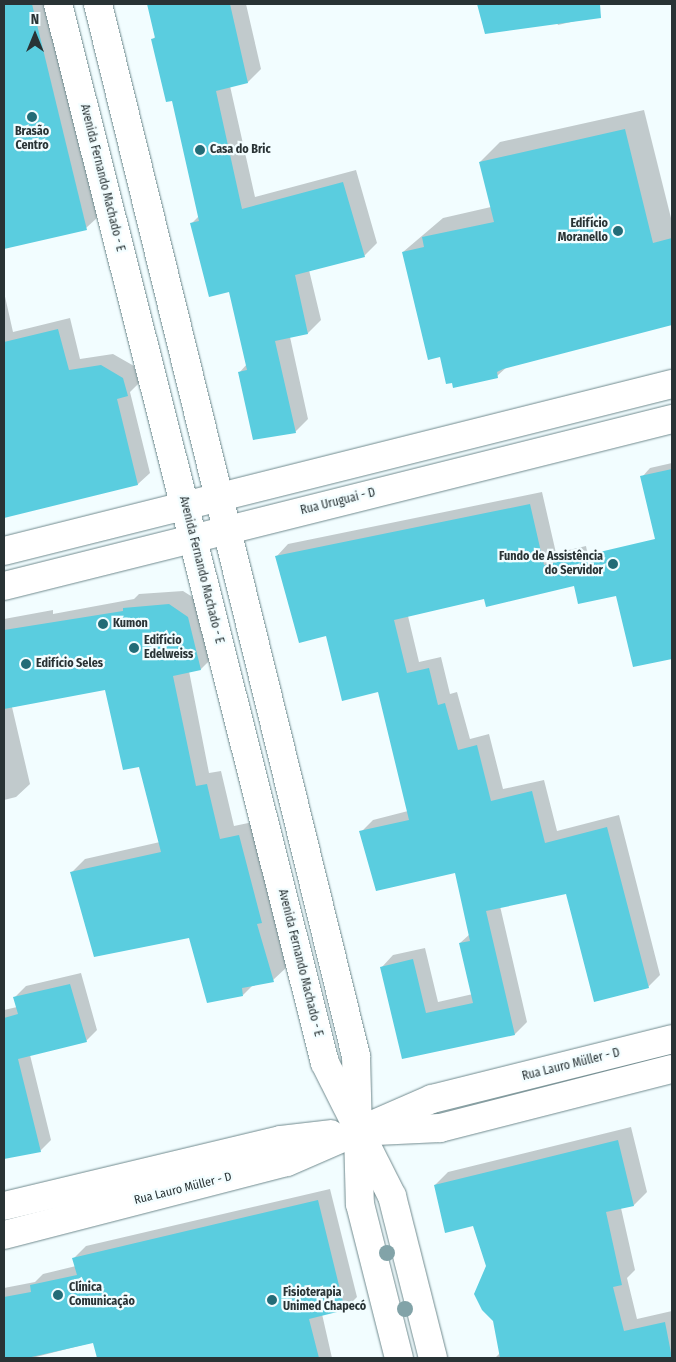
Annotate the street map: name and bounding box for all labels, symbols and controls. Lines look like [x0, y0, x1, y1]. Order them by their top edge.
north arrow [10, 10, 60, 60]
text: N [31, 11, 39, 28]
street label: Avenida Fernando Machado - E [77, 103, 127, 253]
marker: Brasão Centro [26, 111, 38, 123]
place label: Brasão Centro [15, 125, 49, 153]
place label: Casa do Bric [210, 143, 271, 157]
marker: Casa do Bric [194, 144, 206, 156]
place label: Edifício Moranello [558, 217, 608, 245]
marker: Edifício Moranello [612, 225, 624, 237]
street label: Rua Uruguai - D [299, 486, 377, 518]
street label: Avenida Fernando Machado - E [176, 495, 226, 645]
place label: Fundo de Assistência do Servidor [499, 550, 603, 578]
marker: Fundo de Assistência do Servidor [607, 558, 619, 570]
place label: Kumon [113, 617, 148, 631]
marker: Kumon [97, 618, 109, 630]
place label: Edifício Edelweiss [144, 634, 193, 662]
marker: Edifício Edelweiss [128, 642, 140, 654]
place label: Edifício Seles [36, 657, 103, 671]
marker: Edifício Seles [20, 658, 32, 670]
street label: Avenida Fernando Machado - E [275, 888, 325, 1038]
street label: Rua Lauro Müller - D [521, 1046, 621, 1084]
street label: Rua Lauro Müller - D [133, 1170, 233, 1208]
place label: Clínica Comunicação [69, 1281, 135, 1309]
place label: Fisioterapia Unimed Chapecó [283, 1286, 366, 1314]
marker: Clínica Comunicação [51, 1288, 65, 1302]
marker: Fisioterapia Unimed Chapecó [265, 1293, 279, 1307]

